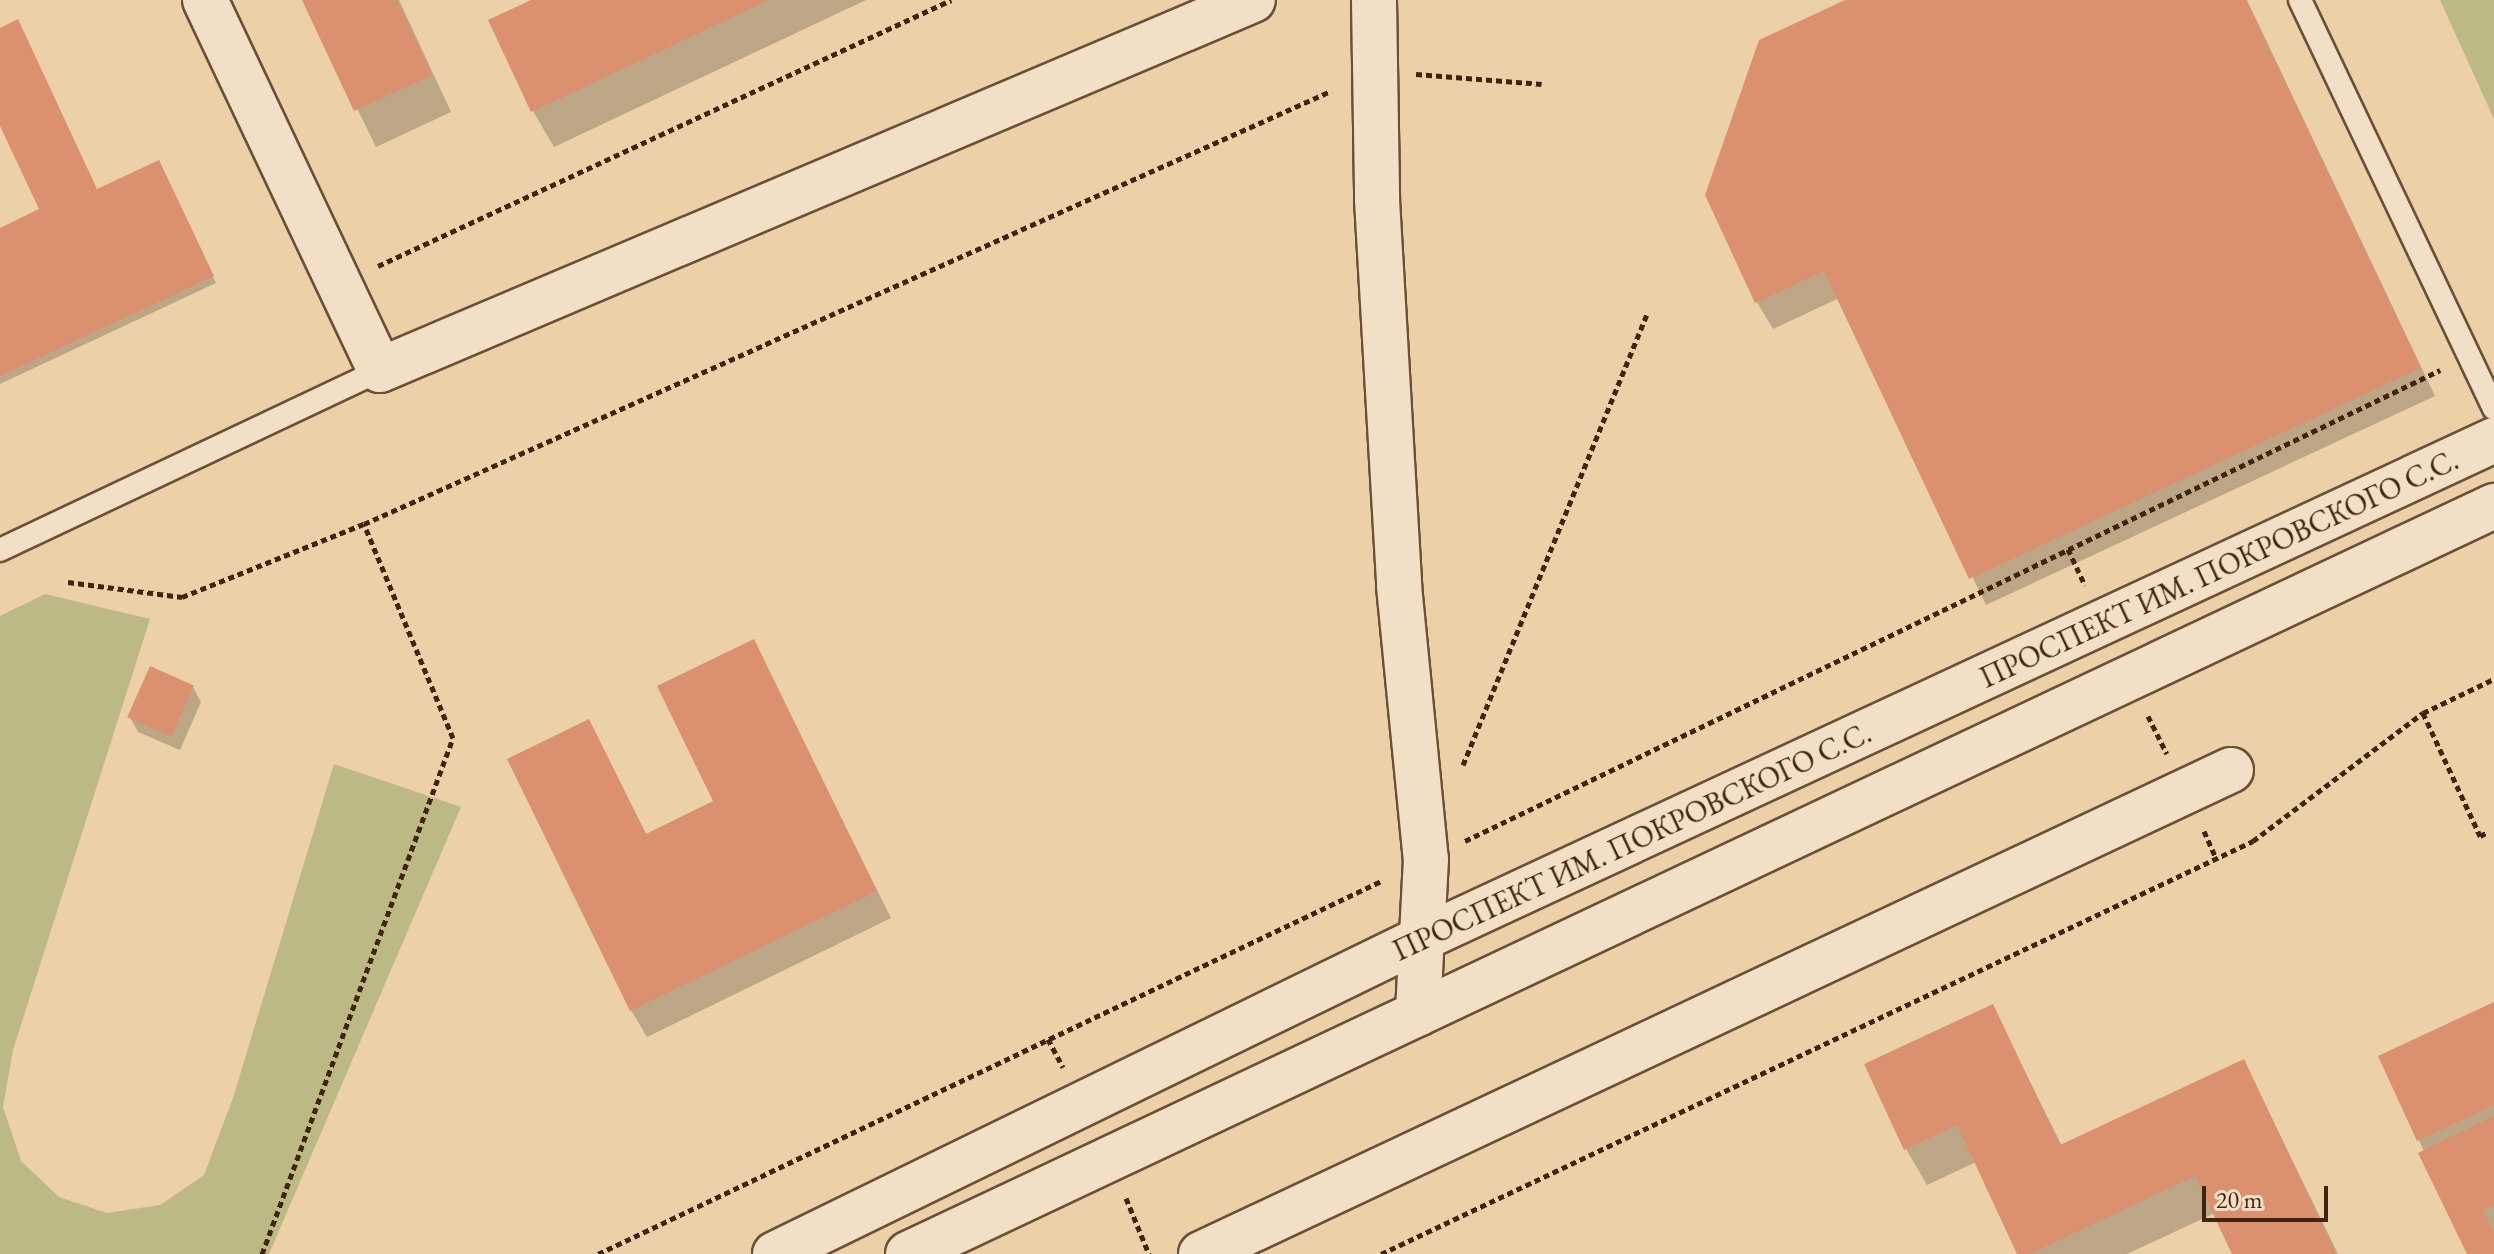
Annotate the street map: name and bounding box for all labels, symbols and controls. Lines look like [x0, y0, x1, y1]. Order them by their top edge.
street label: ПРОСПЕКТ ИМ. ПОКРОВСКОГО С.С. [1974, 442, 2464, 696]
street label: ПРОСПЕКТ ИМ. ПОКРОВСКОГО С.С. [1387, 715, 1877, 969]
scale bar [2206, 1170, 2332, 1220]
text: 20 m [2216, 1184, 2263, 1215]

